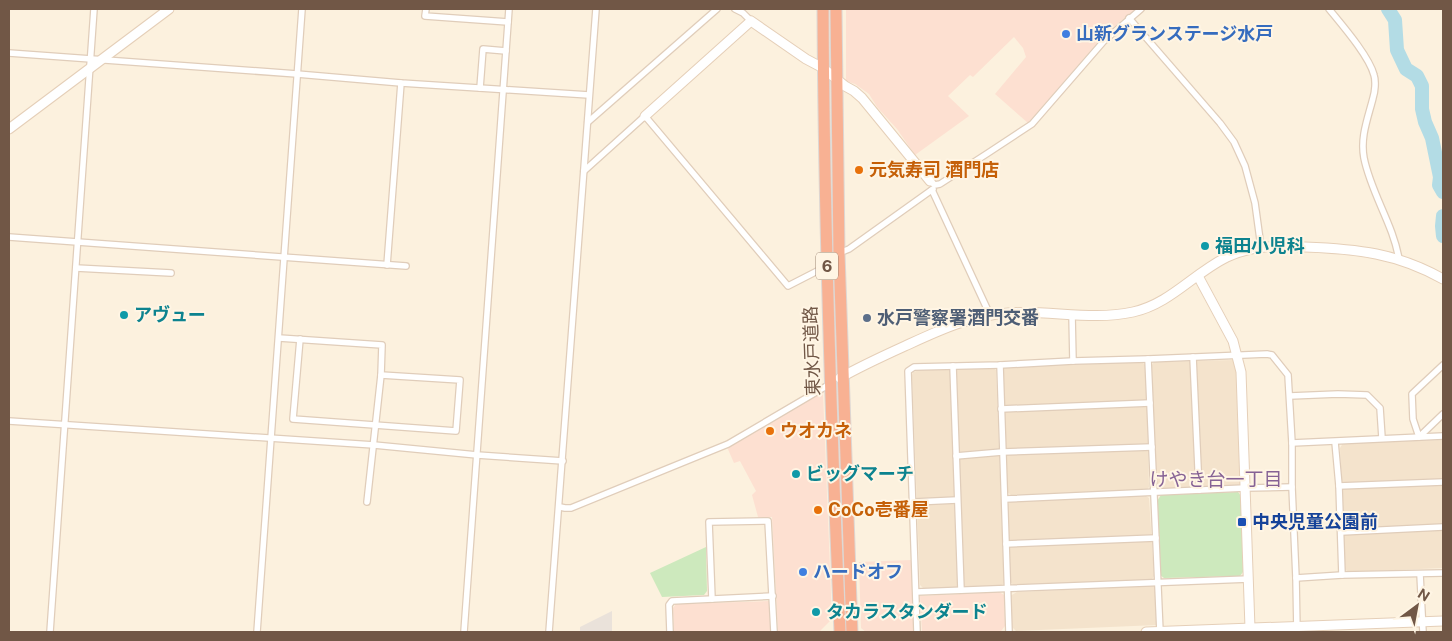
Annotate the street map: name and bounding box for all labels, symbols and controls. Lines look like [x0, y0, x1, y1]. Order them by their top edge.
place label: 山新グランステージ水戸 [1076, 23, 1273, 44]
marker: 山新グランステージ水戸 [1060, 28, 1072, 40]
place label: 元気寿司 酒門店 [869, 159, 999, 180]
marker: 元気寿司 酒門店 [853, 164, 865, 176]
place label: 福田小児科 [1215, 235, 1305, 256]
marker: 福田小児科 [1199, 240, 1211, 252]
road number: 6 [816, 252, 838, 280]
place label: アヴュー [134, 304, 206, 325]
street label: 東水戸道路 [799, 306, 824, 396]
place label: 水戸警察署酒門交番 [877, 307, 1039, 328]
marker: アヴュー [118, 309, 130, 321]
marker: 水戸警察署酒門交番 [861, 312, 873, 324]
place label: ウオカネ [780, 420, 852, 441]
marker: ウオカネ [764, 425, 776, 437]
place label: ビッグマーチ [806, 463, 914, 484]
marker: ビッグマーチ [790, 468, 802, 480]
district label: けやき台一丁目 [1149, 468, 1283, 490]
place label: CoCo壱番屋 [828, 499, 929, 520]
marker: CoCo壱番屋 [812, 504, 824, 516]
place label: 中央児童公園前 [1252, 511, 1378, 532]
marker: 中央児童公園前 [1236, 516, 1248, 528]
place label: ハードオフ [813, 561, 903, 582]
marker: ハードオフ [797, 566, 809, 578]
north arrow [1392, 581, 1442, 631]
text: N [1415, 585, 1433, 605]
place label: タカラスタンダード [826, 601, 988, 622]
marker: タカラスタンダード [810, 606, 822, 618]

